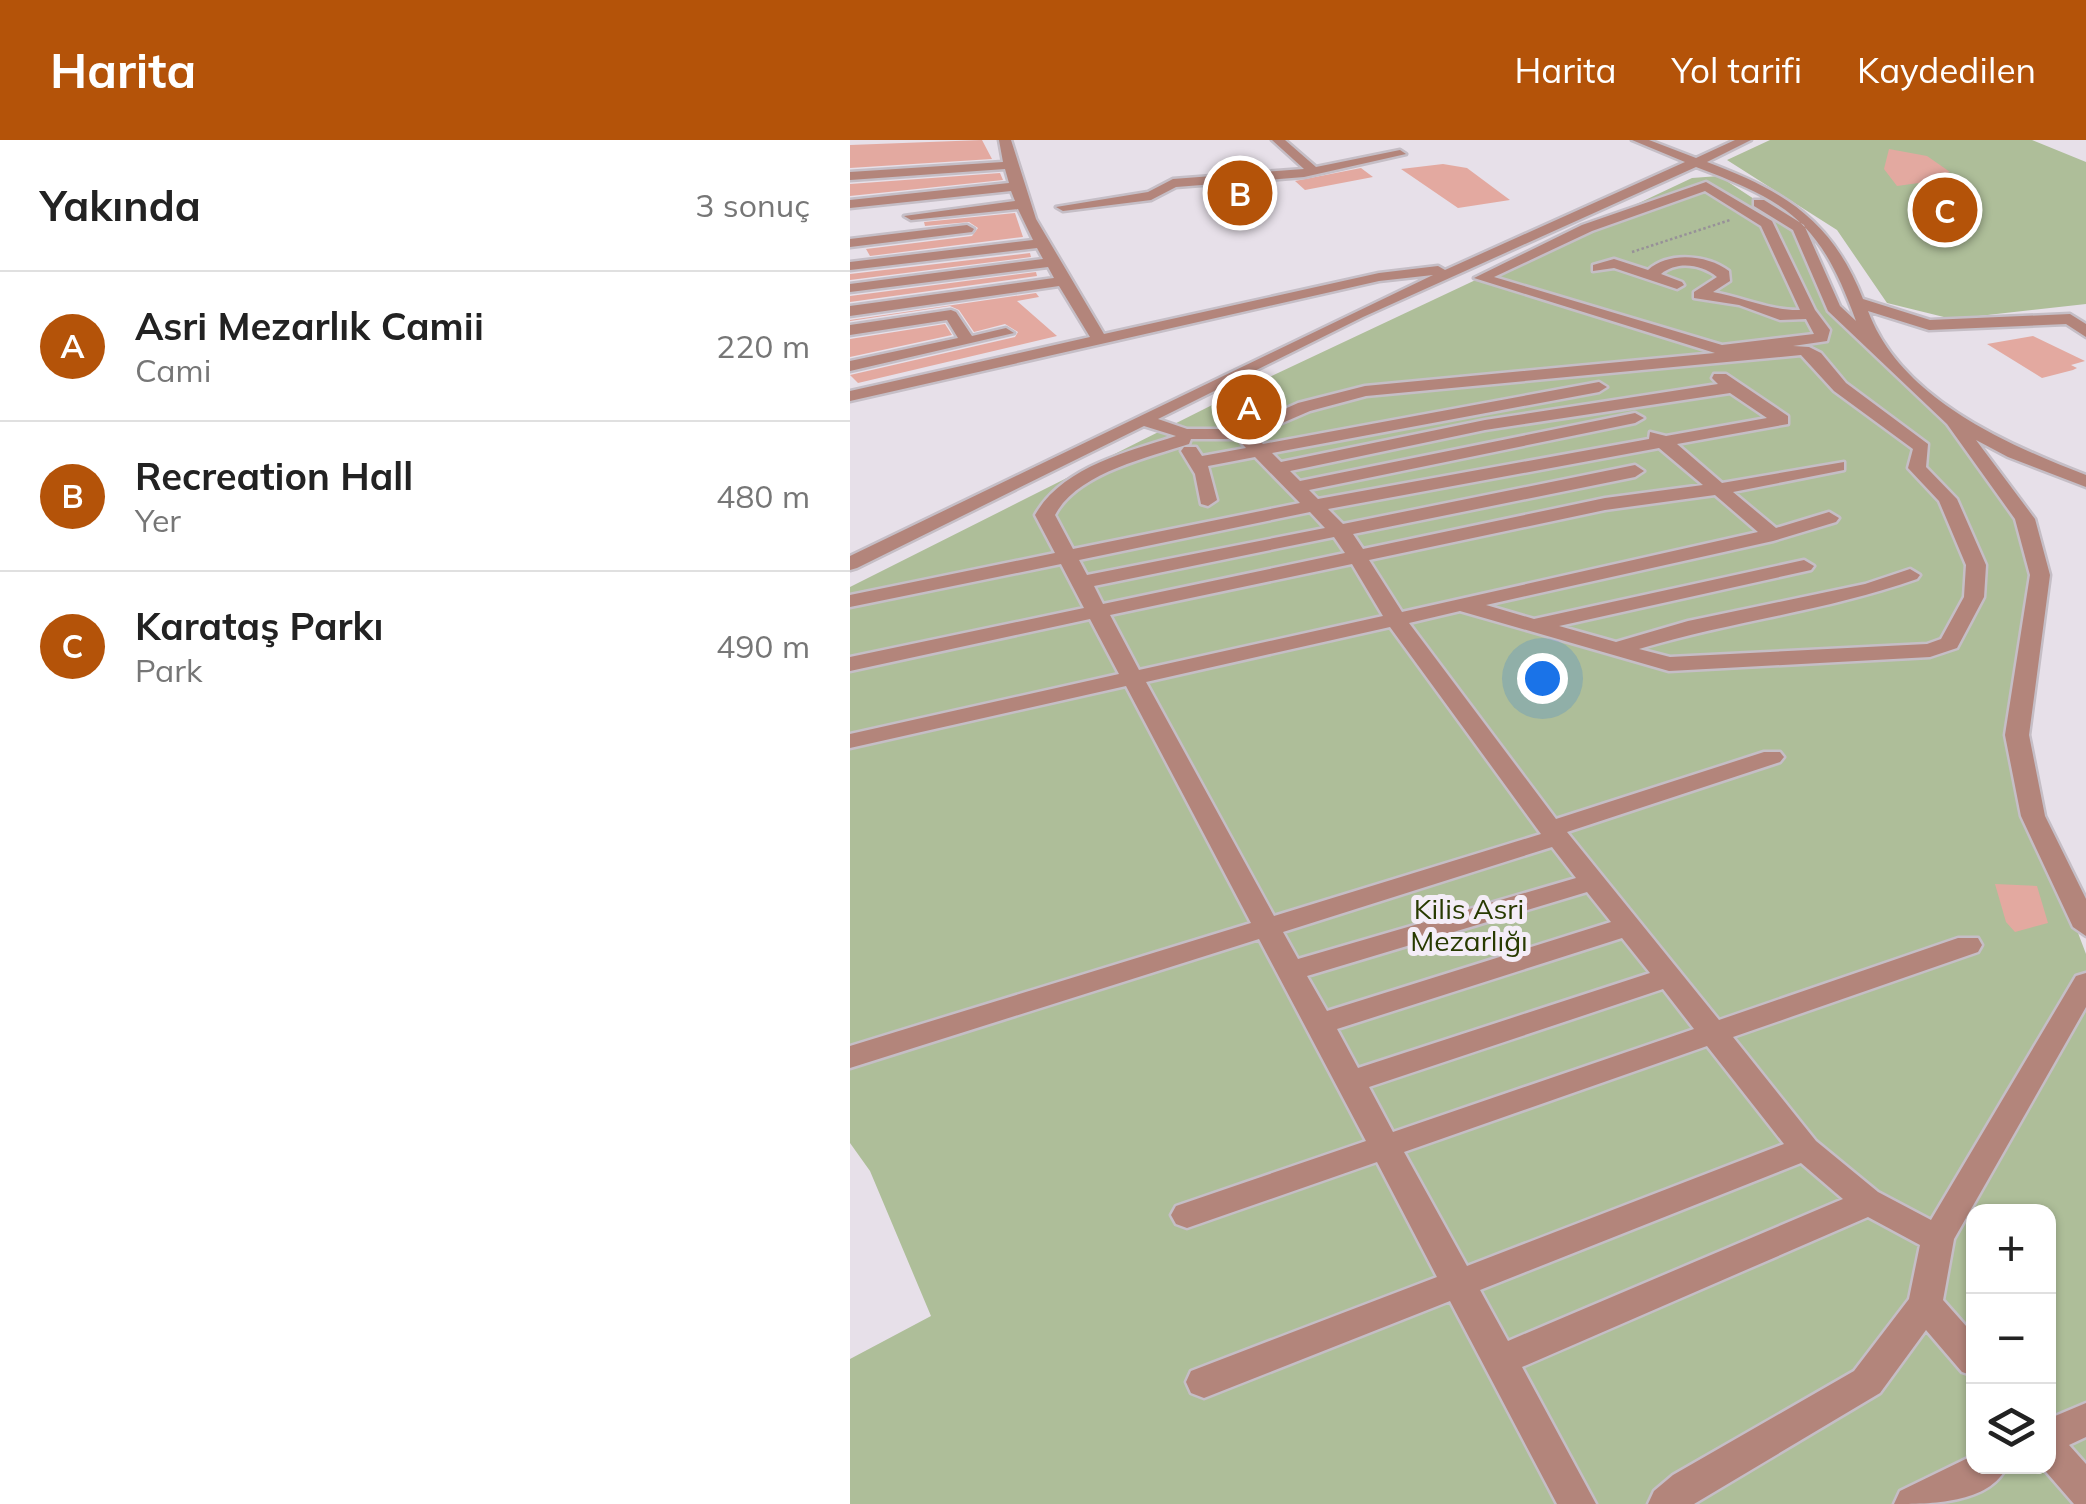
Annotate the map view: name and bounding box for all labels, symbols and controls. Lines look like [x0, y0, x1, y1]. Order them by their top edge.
text: Harita [50, 40, 196, 100]
text: Harita [1514, 48, 1617, 92]
text: Yol tarifi [1672, 48, 1802, 92]
text: Kaydedilen [1857, 48, 2036, 92]
pin: B [1208, 155, 1272, 230]
pin: C [1912, 172, 1978, 248]
text: Yakında [40, 179, 201, 232]
text: 3 sonuç [695, 185, 810, 225]
text: Asri Mezarlık Camii [135, 302, 484, 350]
text: A [60, 326, 85, 366]
text: 220 m [716, 326, 810, 366]
text: Cami [135, 350, 211, 390]
pin: A [1216, 370, 1282, 444]
text: Recreation Hall [135, 452, 413, 500]
text: B [61, 476, 84, 516]
text: 480 m [716, 476, 810, 516]
text: Yer [135, 500, 181, 540]
text: Karataş Parkı [135, 602, 383, 650]
text: C [62, 626, 83, 666]
text: 490 m [716, 626, 810, 666]
text: Park [135, 650, 202, 690]
your location [1517, 653, 1568, 704]
park label: Kilis Asri Mezarlığı [1410, 891, 1528, 958]
map controls [1966, 1204, 2056, 1474]
button: + [1966, 1204, 2056, 1294]
button: − [1966, 1294, 2056, 1384]
button: layers [1966, 1384, 2056, 1474]

